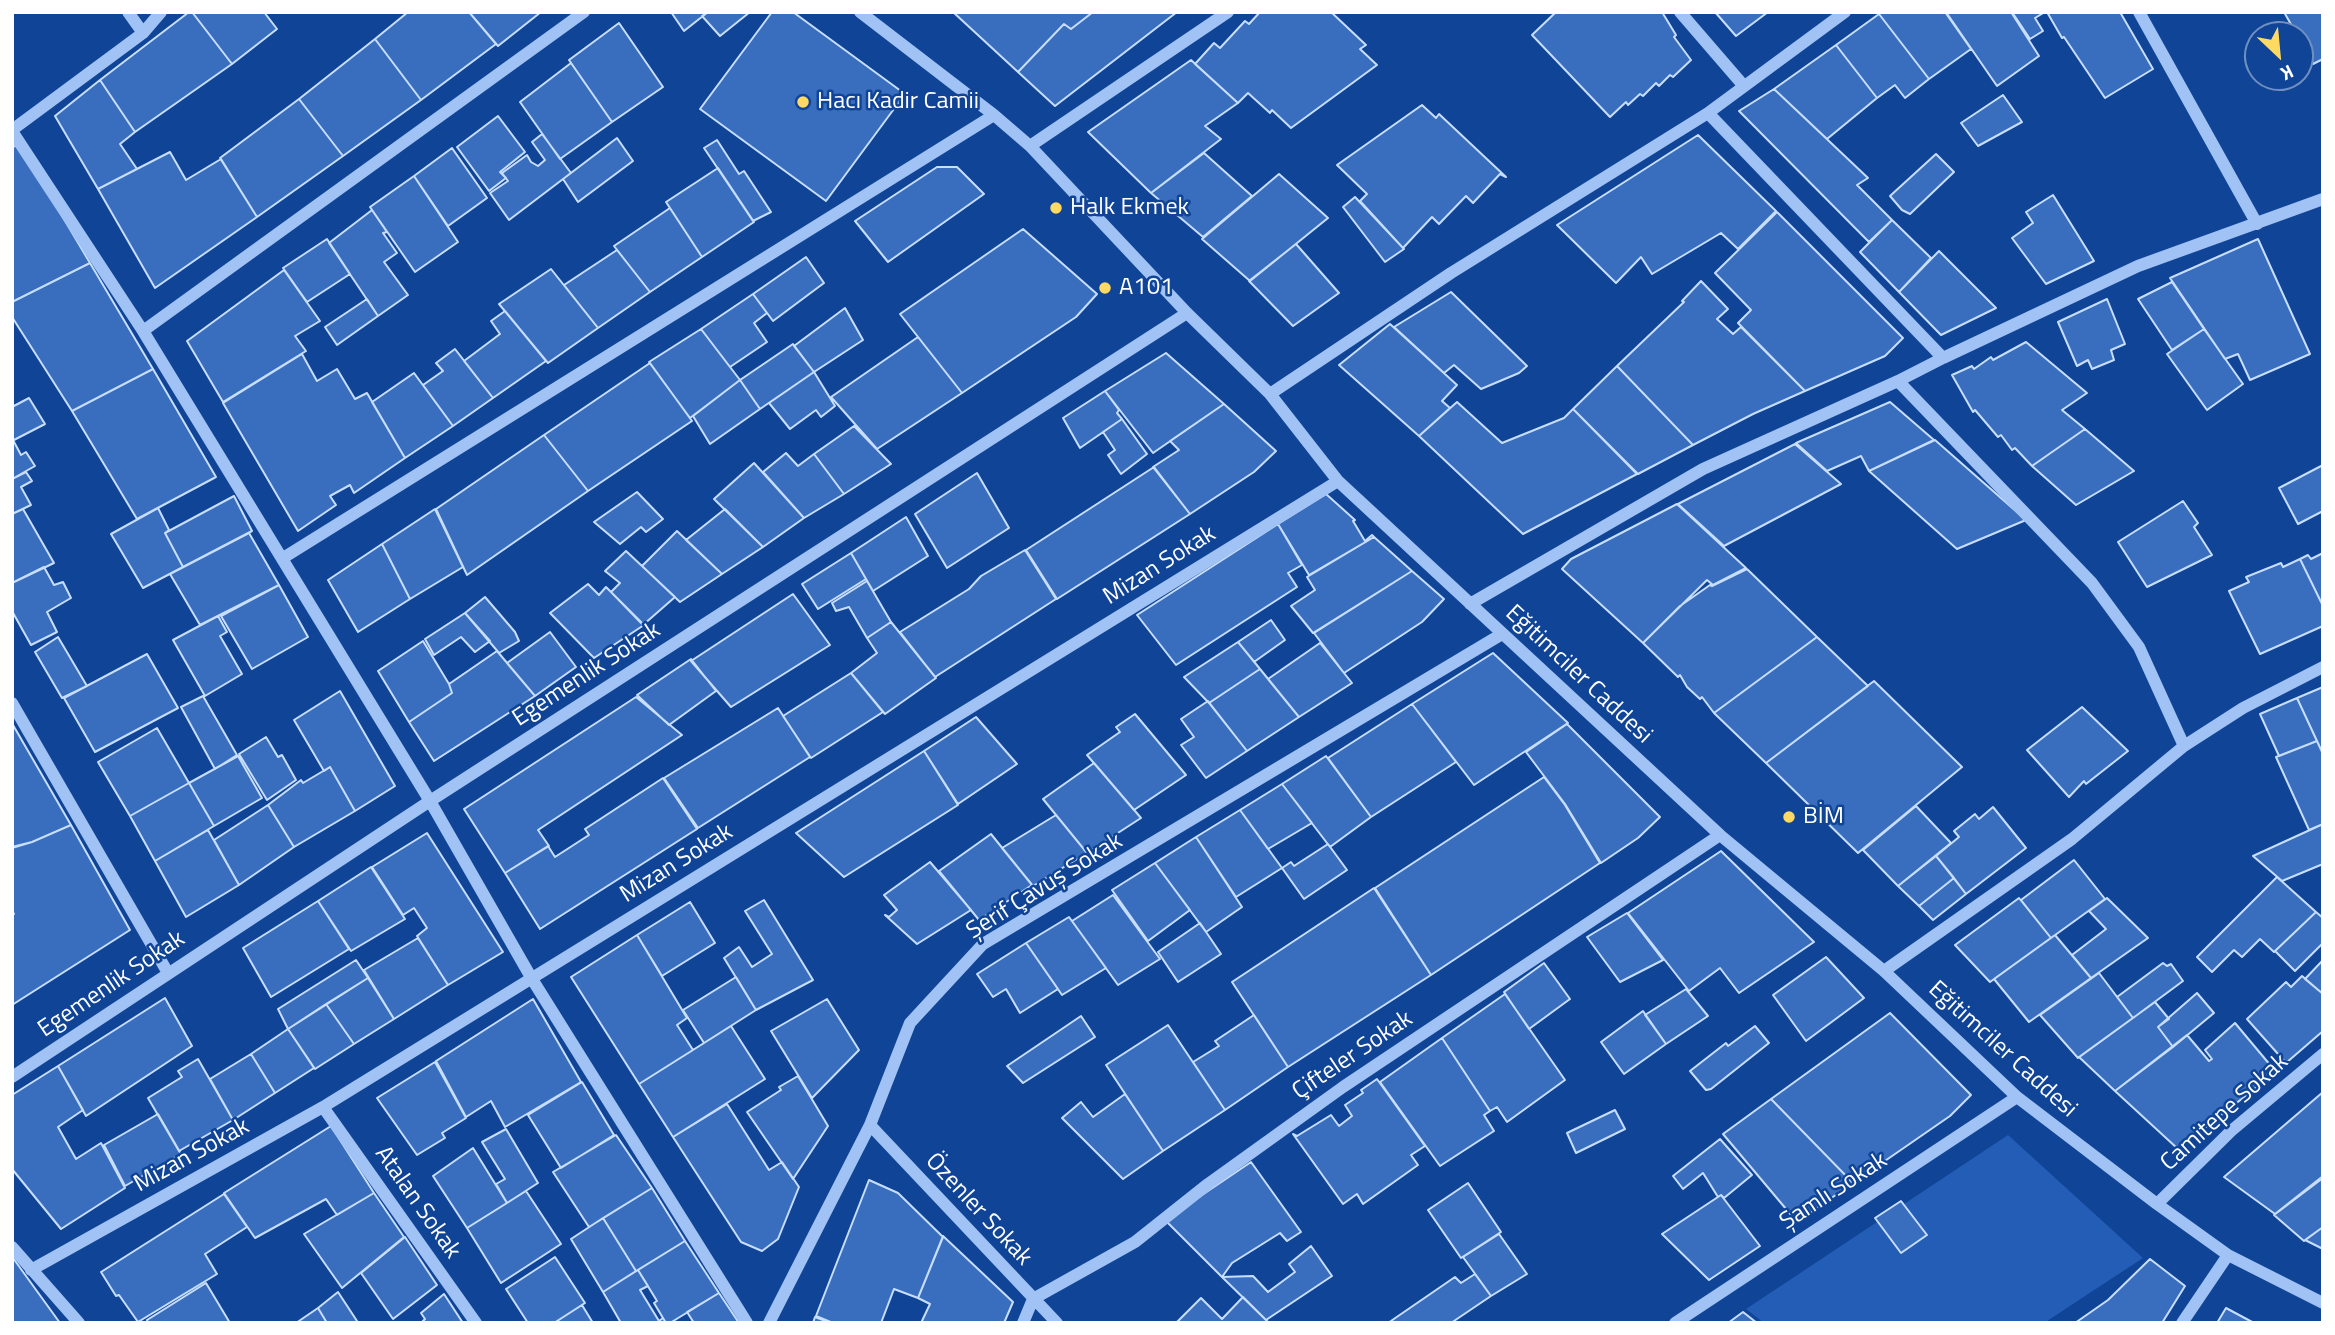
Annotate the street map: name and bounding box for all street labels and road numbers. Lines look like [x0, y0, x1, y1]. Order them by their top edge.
street label: Mizan Sokak [1098, 520, 1222, 612]
street label: Eğitimciler Caddesi [1499, 600, 1657, 750]
street label: Egemenlik Sokak [508, 616, 666, 734]
street label: Mizan Sokak [615, 818, 739, 910]
street label: Şerif Çavuş Sokak [962, 828, 1128, 946]
street label: Egemenlik Sokak [33, 925, 191, 1045]
street label: Eğitimciler Caddesi [1922, 976, 2082, 1124]
street label: Çifteler Sokak [1287, 1005, 1419, 1107]
street label: Camitepe Sokak [2155, 1048, 2295, 1178]
street label: Mizan Sokak [129, 1113, 255, 1199]
street label: Atalan Sokak [368, 1141, 466, 1265]
street label: Şamlı Sokak [1775, 1147, 1893, 1237]
street label: Özenler Sokak [919, 1148, 1037, 1272]

